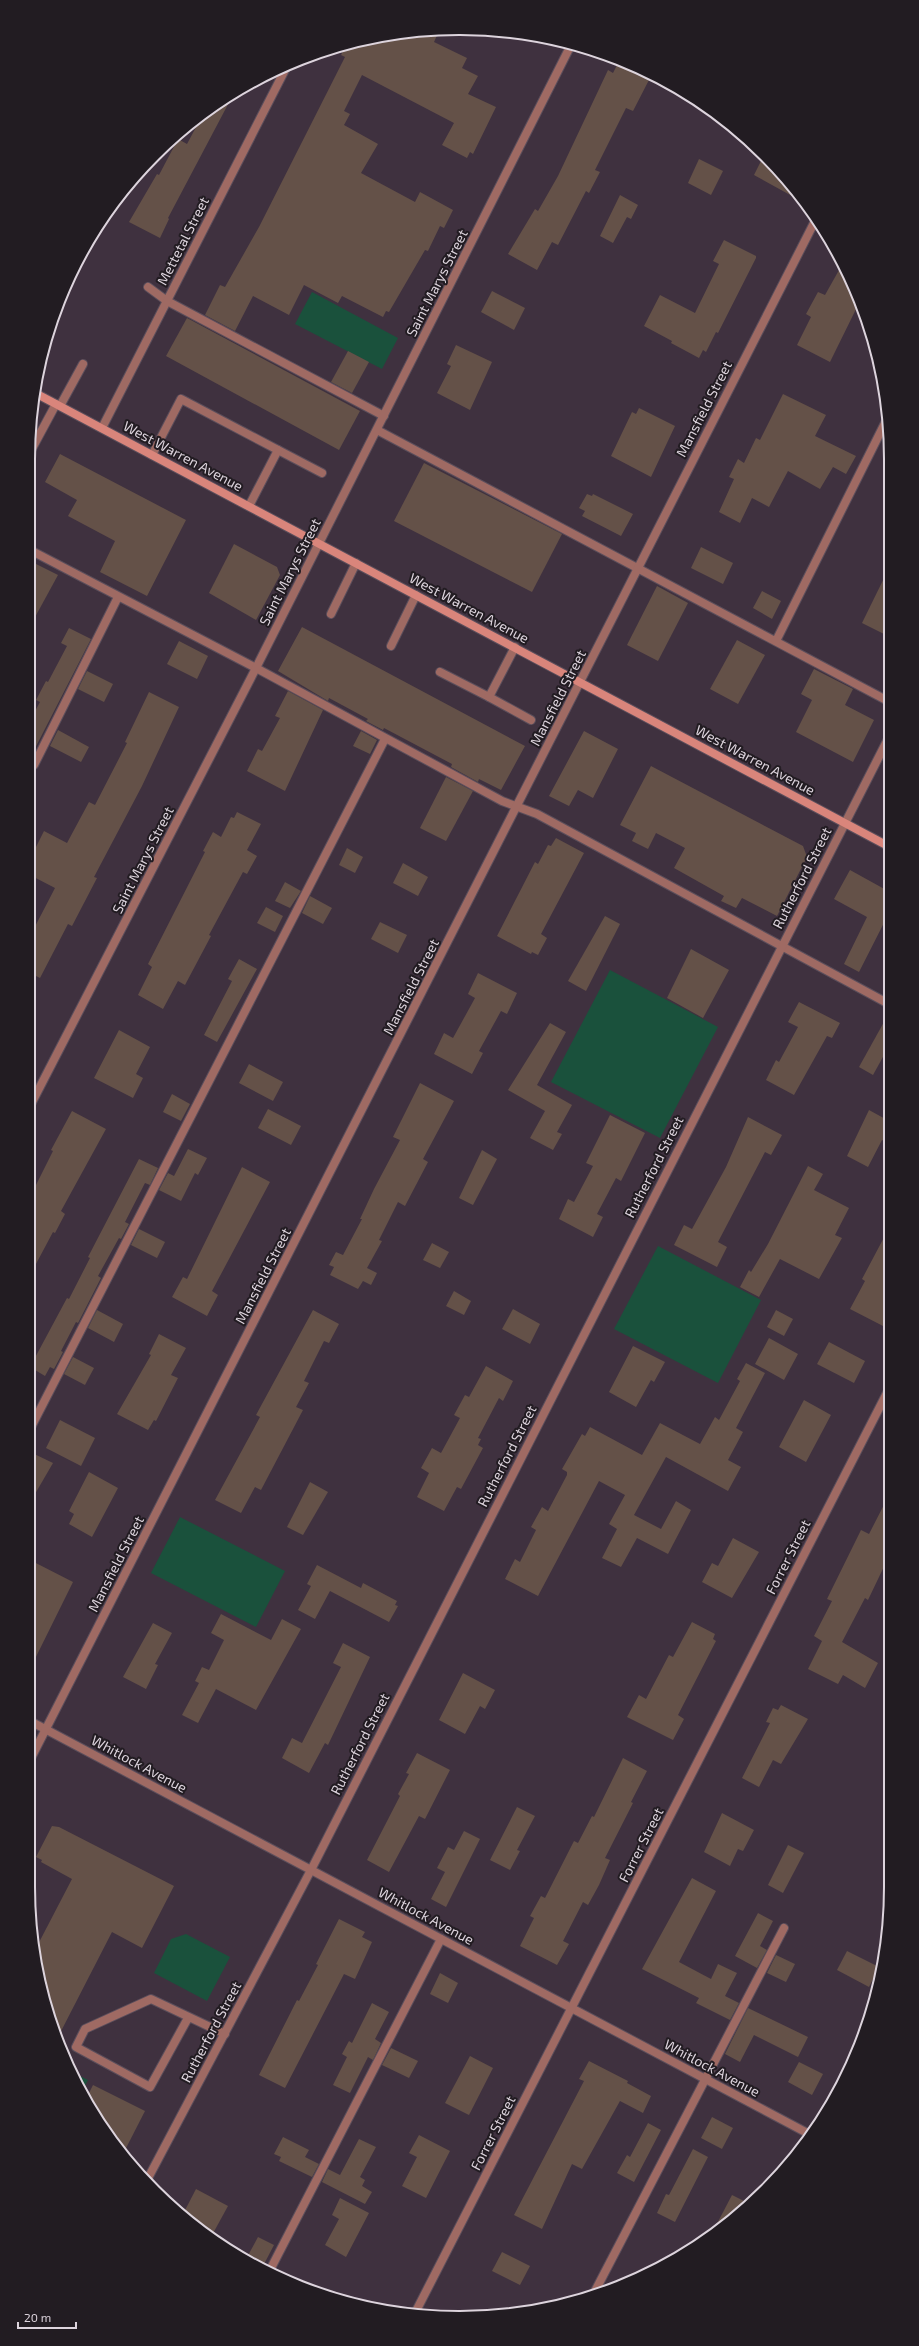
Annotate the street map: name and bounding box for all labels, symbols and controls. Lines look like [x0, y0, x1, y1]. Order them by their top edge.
street label: Mettetal Street [153, 194, 212, 288]
street label: Saint Marys Street [402, 226, 471, 339]
street label: Mansfield Street [672, 358, 735, 460]
street label: West Warren Avenue [120, 417, 246, 494]
street label: Saint Marys Street [255, 515, 324, 628]
street label: West Warren Avenue [406, 569, 532, 646]
street label: Mansfield Street [526, 647, 589, 749]
street label: West Warren Avenue [692, 721, 818, 798]
street label: Saint Marys Street [108, 803, 177, 916]
street label: Rutherford Street [769, 824, 835, 931]
street label: Mansfield Street [379, 936, 442, 1038]
street label: Rutherford Street [621, 1113, 687, 1220]
street label: Mansfield Street [231, 1225, 294, 1327]
street label: Rutherford Street [474, 1402, 540, 1509]
street label: Mansfield Street [84, 1513, 147, 1615]
street label: Forrer Street [762, 1517, 814, 1597]
street label: Rutherford Street [327, 1690, 393, 1797]
street label: Whitlock Avenue [89, 1731, 190, 1796]
street label: Forrer Street [615, 1805, 667, 1885]
street label: Whitlock Avenue [376, 1883, 477, 1948]
street label: Rutherford Street [177, 1978, 244, 2085]
street label: Whitlock Avenue [662, 2035, 763, 2100]
street label: Forrer Street [467, 2093, 519, 2173]
scale bar [18, 2304, 76, 2330]
text: 20 m [24, 2310, 51, 2324]

